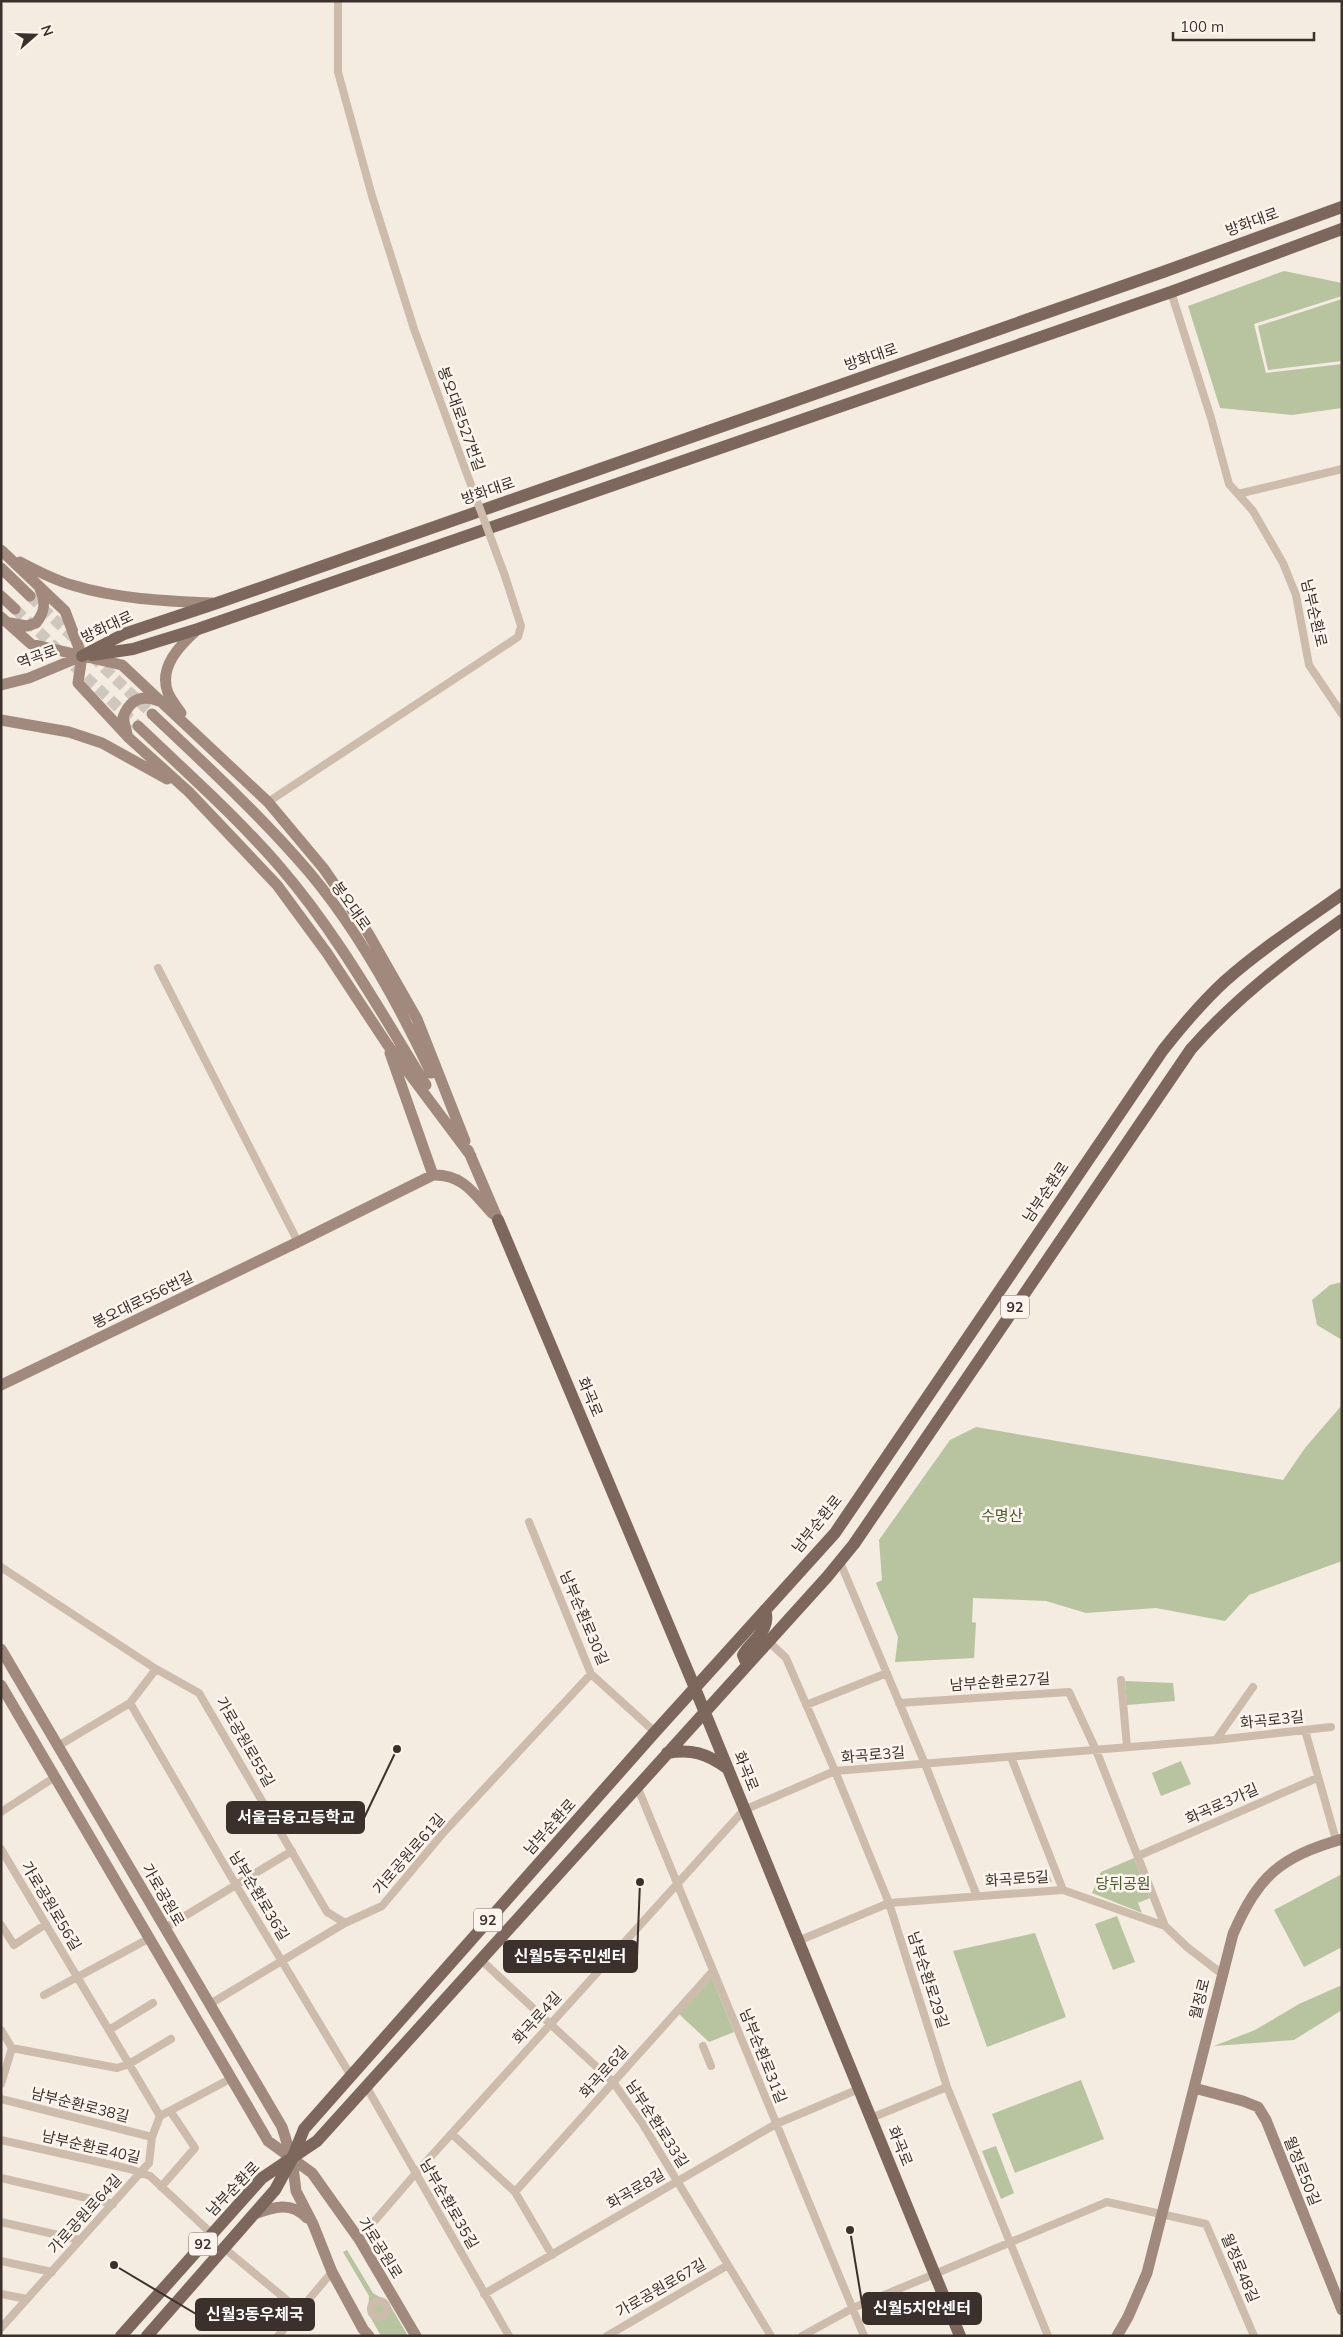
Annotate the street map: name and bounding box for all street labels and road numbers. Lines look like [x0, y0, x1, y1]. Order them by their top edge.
street label: 방화대로 [1223, 203, 1281, 240]
street label: 방화대로 [842, 339, 900, 374]
street label: 봉오대로527번길 [434, 364, 489, 474]
street label: 방화대로 [459, 473, 517, 508]
street label: 남부순환로 [1297, 577, 1332, 649]
street label: 방화대로 [78, 606, 136, 647]
street label: 역곡로 [14, 641, 60, 673]
street label: 봉오대로 [328, 878, 375, 934]
street label: 남부순환로 [1018, 1158, 1073, 1226]
street label: 봉오대로556번길 [89, 1267, 196, 1332]
road number: 92 [1001, 1295, 1029, 1318]
street label: 화곡로 [574, 1374, 607, 1420]
street label: 남부순환로 [788, 1491, 846, 1556]
street label: 남부순환로30길 [556, 1568, 613, 1668]
street label: 남부순환로27길 [949, 1669, 1051, 1694]
street label: 가로공원로55길 [212, 1693, 279, 1790]
street label: 화곡로3길 [1239, 1707, 1305, 1732]
street label: 화곡로3길 [840, 1742, 906, 1767]
street label: 화곡로 [730, 1748, 763, 1794]
street label: 화곡로3가길 [1182, 1779, 1261, 1828]
street label: 남부순환로 [519, 1795, 580, 1859]
street label: 가로공원로61길 [368, 1809, 449, 1898]
street label: 남부순환로36길 [225, 1848, 294, 1944]
street label: 가로공원로56길 [17, 1858, 86, 1954]
street label: 가로공원로 [138, 1860, 189, 1929]
street label: 화곡로5길 [984, 1867, 1050, 1890]
road number: 92 [474, 1908, 502, 1932]
street label: 남부순환로29길 [904, 1929, 953, 2031]
street label: 월정로 [1185, 1976, 1214, 2021]
street label: 화곡로4길 [508, 1987, 565, 2048]
street label: 남부순환로31길 [736, 2006, 791, 2106]
street label: 화곡로6길 [575, 2041, 632, 2102]
street label: 남부순환로33길 [622, 2076, 693, 2171]
street label: 남부순환로38길 [29, 2083, 131, 2126]
street label: 화곡로 [884, 2123, 917, 2169]
street label: 남부순환로40길 [40, 2126, 142, 2167]
street label: 월정로50길 [1280, 2133, 1325, 2208]
street label: 남부순환로35길 [416, 2155, 483, 2252]
street label: 남부순환로 [202, 2157, 263, 2220]
street label: 화곡로8길 [603, 2164, 668, 2213]
street label: 가로공원로64길 [44, 2170, 125, 2257]
street label: 가로공원로 [354, 2213, 407, 2282]
street label: 월정로48길 [1217, 2230, 1264, 2305]
road number: 92 [189, 2232, 217, 2256]
street label: 가로공원로67길 [612, 2254, 709, 2321]

